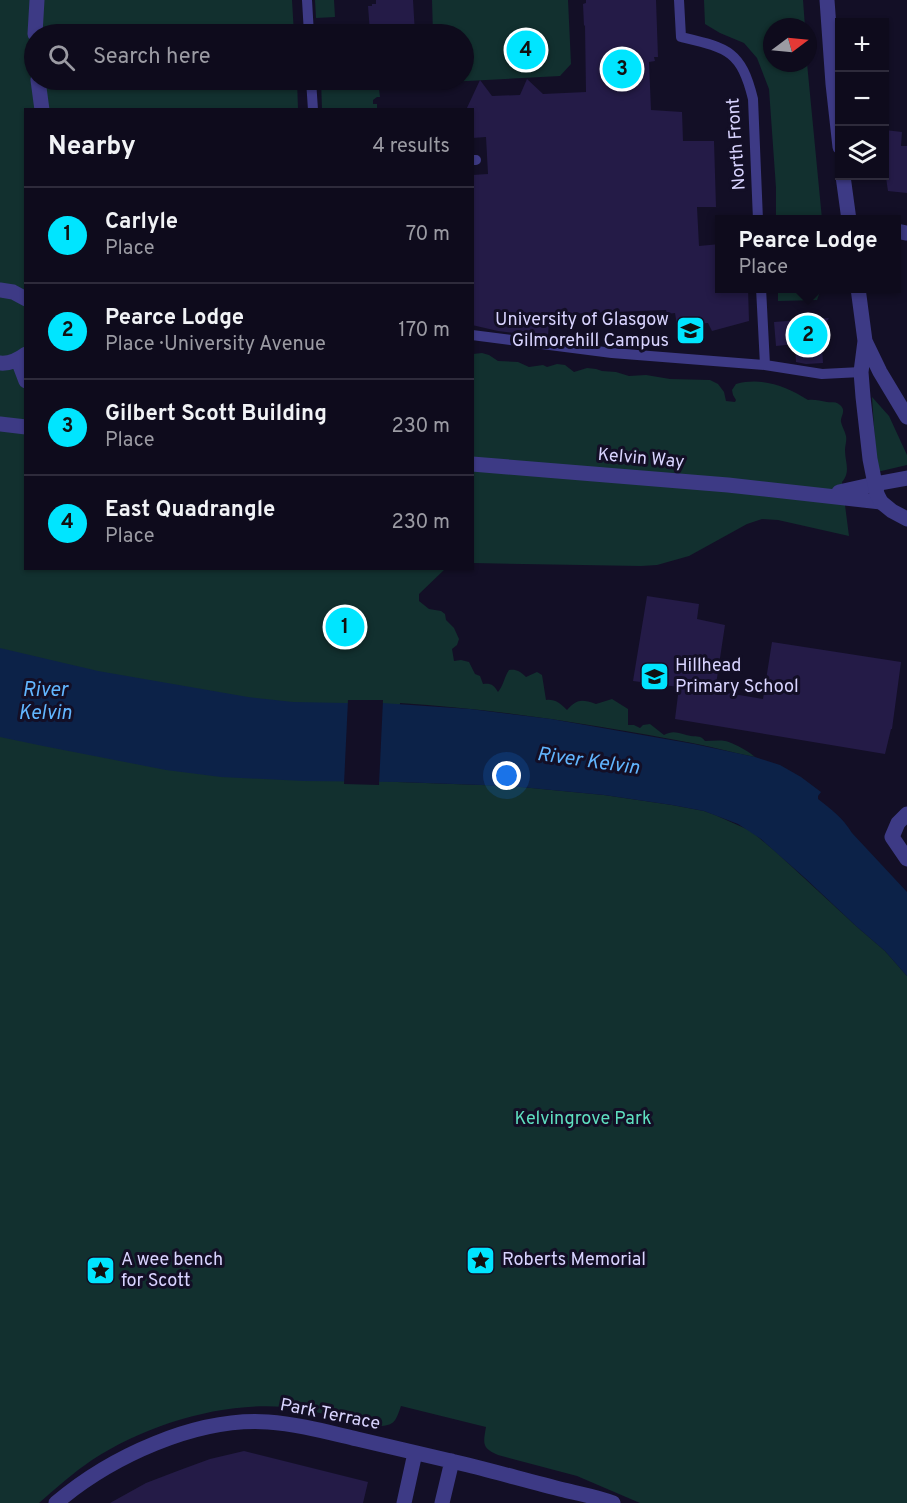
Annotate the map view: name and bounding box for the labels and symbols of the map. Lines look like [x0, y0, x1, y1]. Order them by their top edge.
north arrow [763, 18, 817, 72]
pin: 4 [506, 28, 546, 72]
pin: 3 [602, 46, 642, 92]
street label: North Front [722, 97, 752, 191]
place label: University of Glasgow Gilmorehill Campus [495, 309, 669, 353]
pin: 2 [788, 312, 828, 358]
school or university icon: University of Glasgow Gilmorehill Campus [674, 314, 706, 346]
street label: Kelvin Way [597, 444, 685, 474]
pin: 1 [326, 604, 364, 650]
place label: Hillhead Primary School [675, 655, 799, 699]
school or university icon: Hillhead Primary School [638, 660, 670, 692]
water label: River Kelvin [18, 678, 72, 727]
water label: River Kelvin [535, 742, 641, 782]
your location [492, 761, 521, 790]
park label: Kelvingrove Park [515, 1108, 651, 1131]
place icon: Roberts Memorial [465, 1244, 497, 1276]
place label: A wee bench for Scott [121, 1249, 223, 1293]
place label: Roberts Memorial [502, 1249, 646, 1272]
place icon: A wee bench for Scott [84, 1254, 116, 1286]
street label: Park Terrace [278, 1394, 382, 1436]

